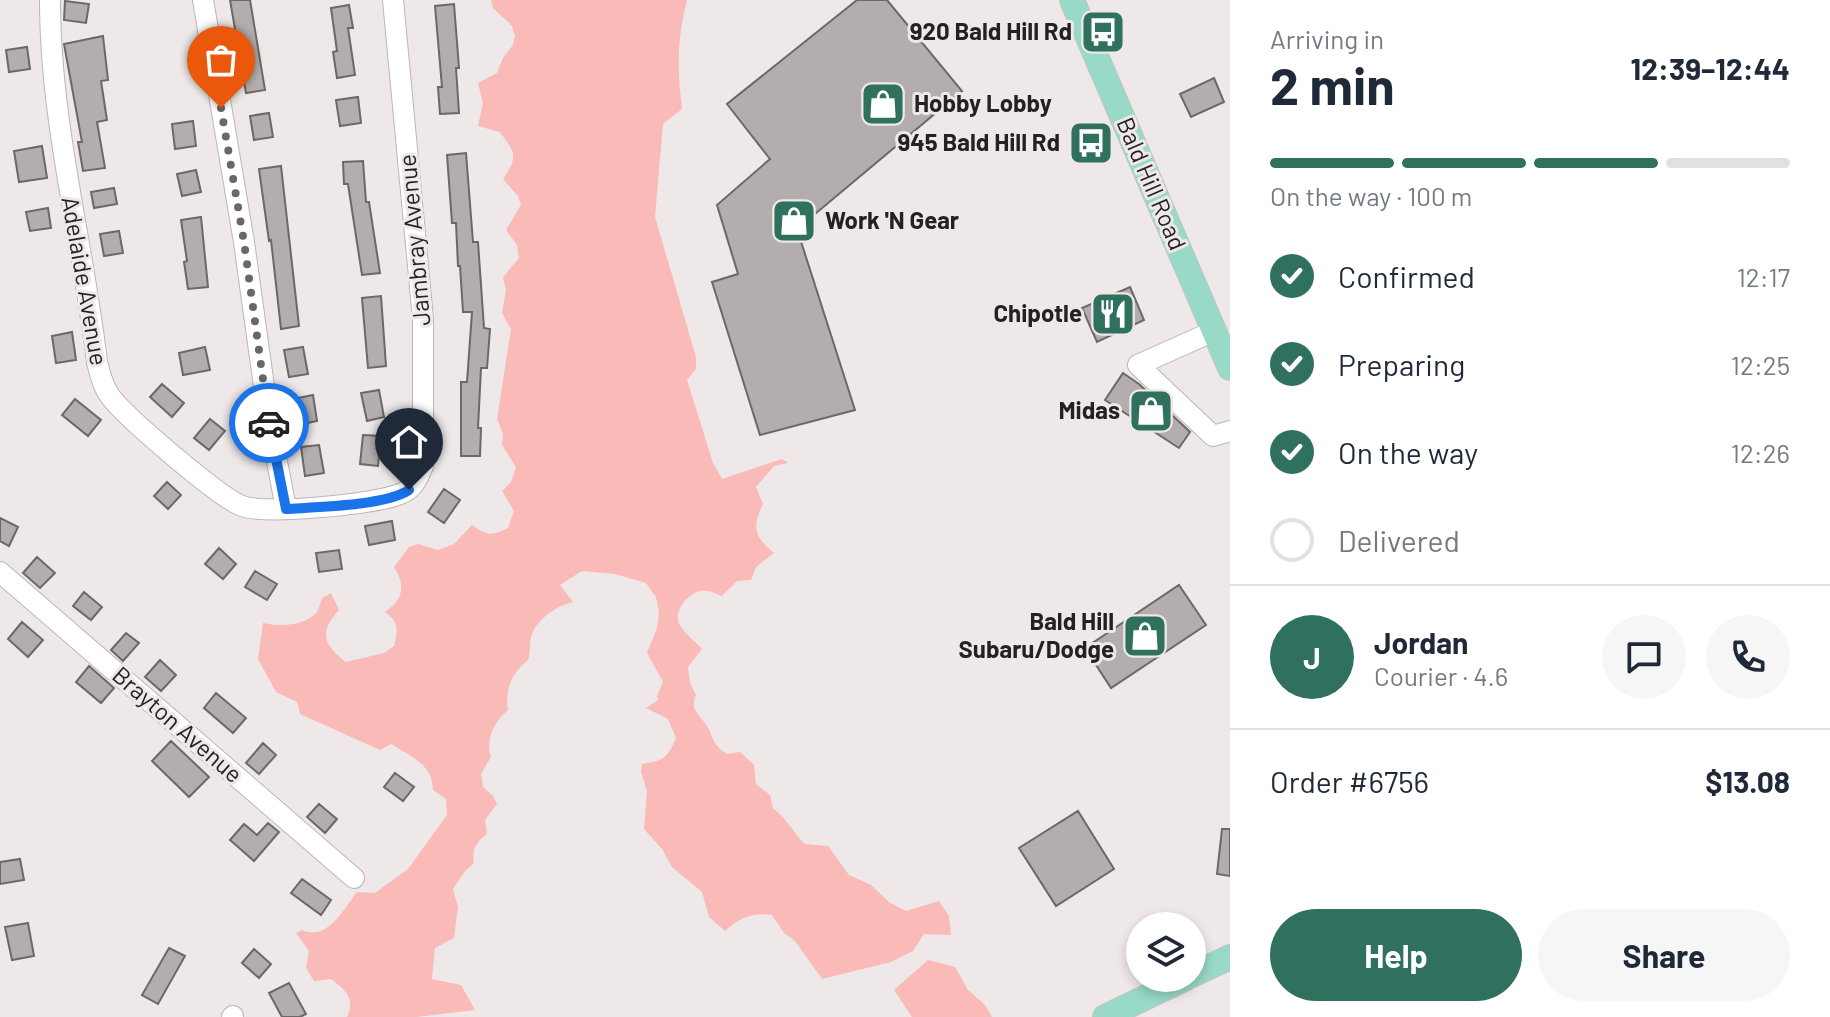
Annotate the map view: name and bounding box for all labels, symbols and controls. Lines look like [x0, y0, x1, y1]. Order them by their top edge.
bus stop icon: 920 Bald Hill Rd [1079, 8, 1127, 56]
place label: 920 Bald Hill Rd [910, 16, 1072, 45]
text: Arriving in [1270, 23, 1384, 54]
pin [187, 26, 255, 108]
icon: bag [199, 38, 243, 82]
text: 12:39–12:44 [1631, 50, 1790, 86]
text: 2 min [1270, 53, 1395, 115]
shop icon: Hobby Lobby [859, 80, 907, 128]
place label: Hobby Lobby [914, 88, 1052, 117]
street label: Bald Hill Road [1111, 113, 1193, 254]
bus stop icon: 945 Bald Hill Rd [1067, 119, 1115, 167]
place label: 945 Bald Hill Rd [897, 127, 1060, 156]
street label: Jambray Avenue [392, 153, 435, 327]
text: On the way · 100 m [1270, 180, 1472, 211]
street label: Adelaide Avenue [56, 194, 115, 367]
shop icon: Work 'N Gear [770, 197, 818, 245]
place label: Work 'N Gear [825, 205, 959, 234]
icon: check [1270, 254, 1314, 298]
text: Confirmed [1338, 258, 1475, 294]
text: 12:17 [1737, 261, 1790, 292]
restaurant icon: Chipotle [1089, 290, 1137, 338]
place label: Chipotle [993, 298, 1082, 327]
icon: check [1270, 342, 1314, 386]
text: Preparing [1338, 346, 1465, 382]
text: 12:25 [1731, 349, 1790, 380]
courier [229, 383, 309, 463]
shop icon: Midas [1127, 387, 1175, 435]
place label: Midas [1058, 395, 1120, 424]
icon: car [247, 401, 291, 445]
pin [375, 408, 443, 490]
icon: home [387, 420, 431, 464]
icon: check [1270, 430, 1314, 474]
text: On the way [1338, 434, 1478, 470]
text: 12:26 [1731, 437, 1790, 468]
text: Delivered [1338, 522, 1460, 558]
place label: Bald Hill Subaru/Dodge [959, 606, 1114, 663]
shop icon: Bald Hill Subaru/Dodge [1121, 612, 1169, 660]
button: chat [1602, 615, 1686, 699]
button: phone [1706, 615, 1790, 699]
text: Jordan [1374, 624, 1469, 660]
text: J [1303, 639, 1321, 675]
street label: Brayton Avenue [107, 660, 249, 788]
text: Courier · 4.6 [1374, 660, 1508, 691]
text: Order #6756 [1270, 763, 1429, 799]
text: $13.08 [1705, 763, 1790, 799]
button: Help [1270, 909, 1522, 1001]
button: Share [1538, 909, 1790, 1001]
map controls [1126, 912, 1206, 992]
button: layers [1126, 912, 1206, 992]

